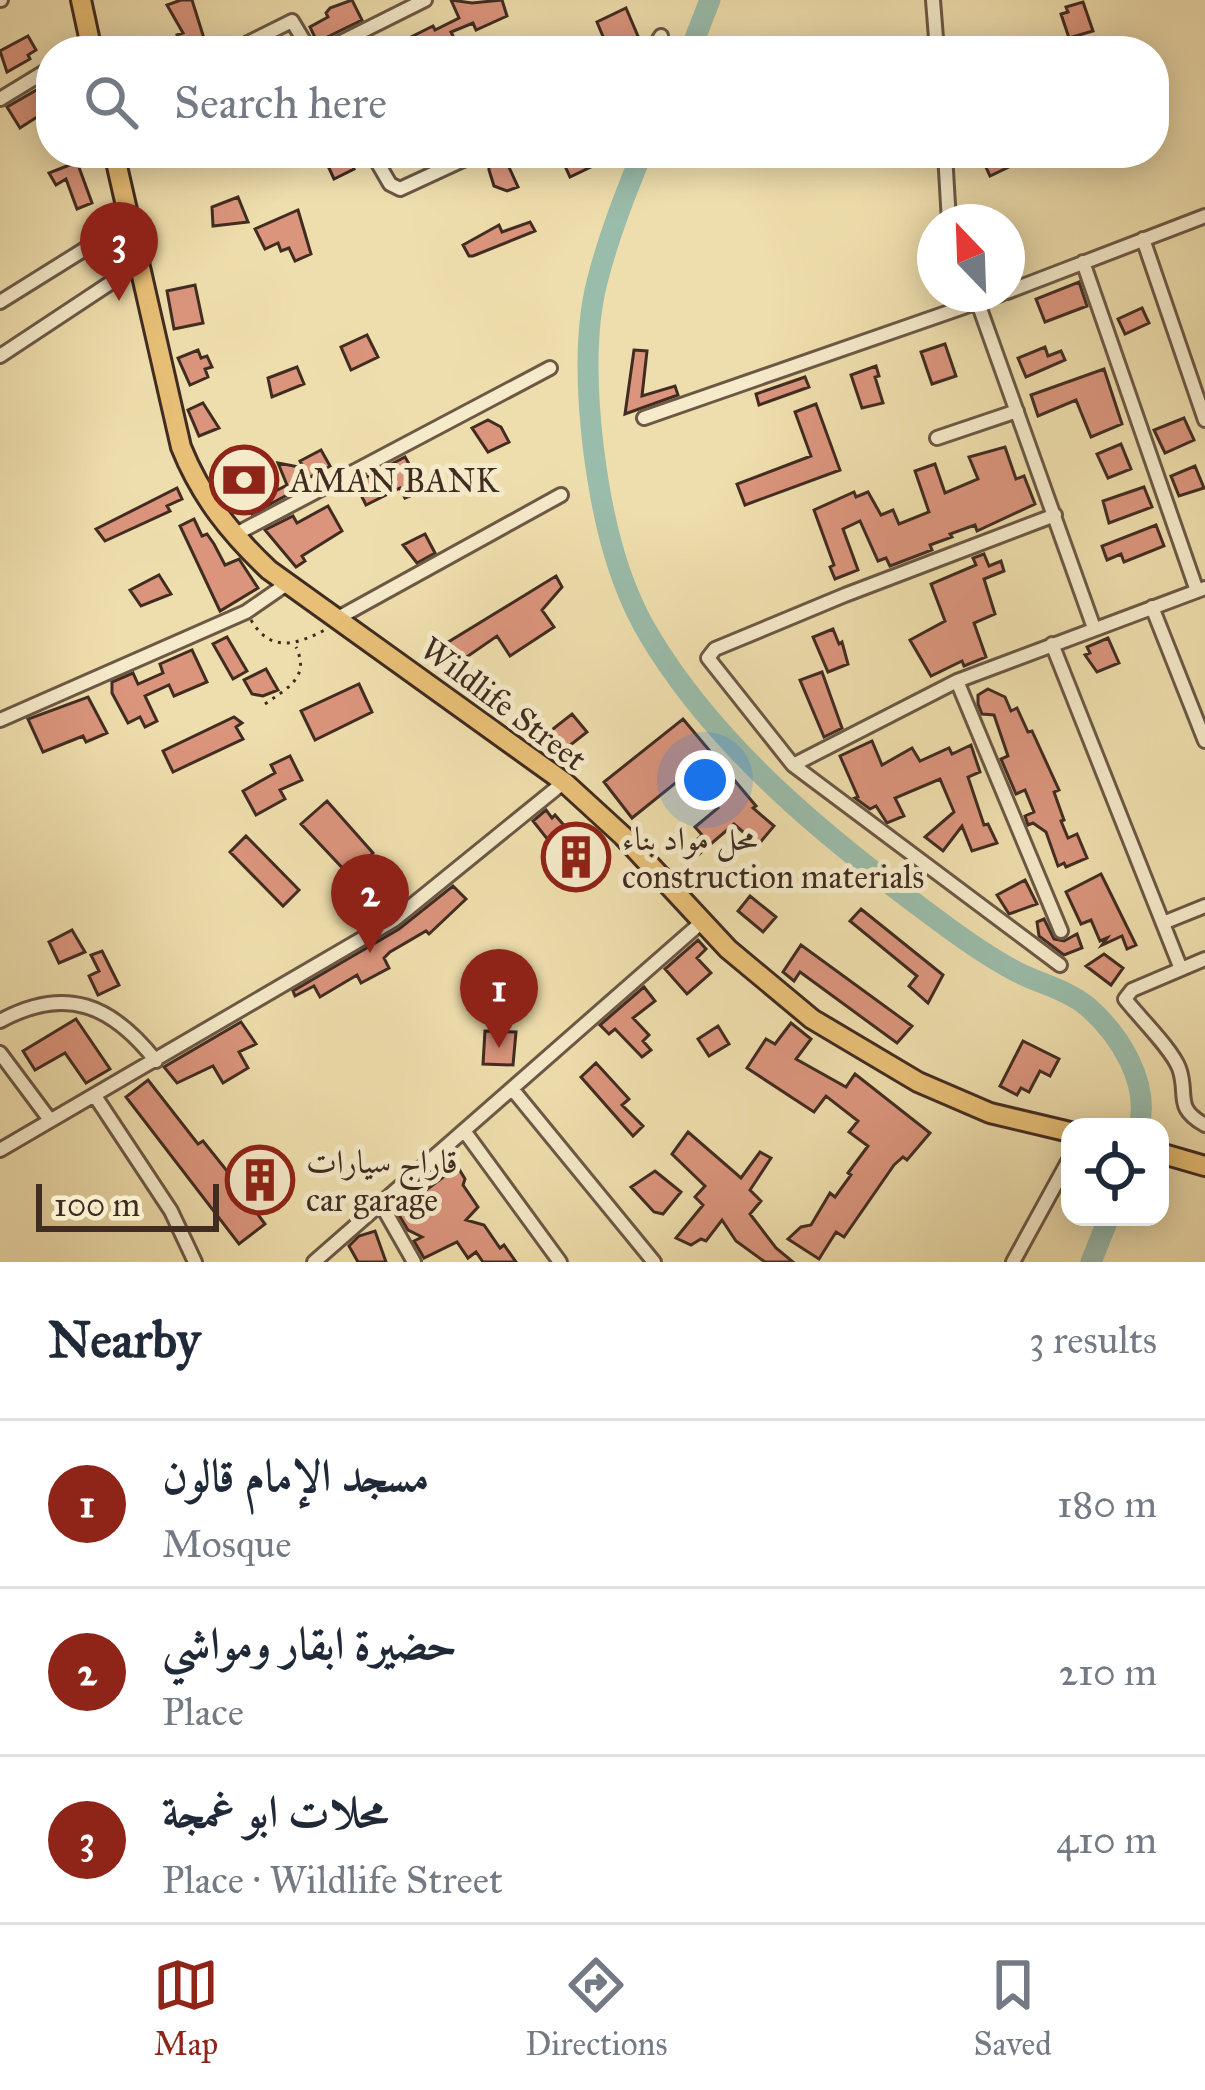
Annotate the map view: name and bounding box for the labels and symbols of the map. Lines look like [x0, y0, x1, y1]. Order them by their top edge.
pin: 3 [80, 202, 158, 301]
north arrow [917, 204, 1025, 312]
bank icon: AMAN BANK [209, 445, 279, 515]
place label: AMAN BANK [288, 461, 501, 501]
street label: Wildlife Street [413, 628, 595, 779]
your location [675, 750, 735, 810]
place label: محل مواد بناء construction materials [622, 819, 924, 897]
building icon: محل مواد بناء construction materials [541, 822, 611, 892]
pin: 2 [331, 854, 409, 953]
pin: 1 [460, 949, 538, 1048]
place label: قاراج سيارات car garage [306, 1142, 458, 1220]
building icon: قاراج سيارات car garage [225, 1145, 295, 1215]
scale bar [36, 1178, 219, 1231]

